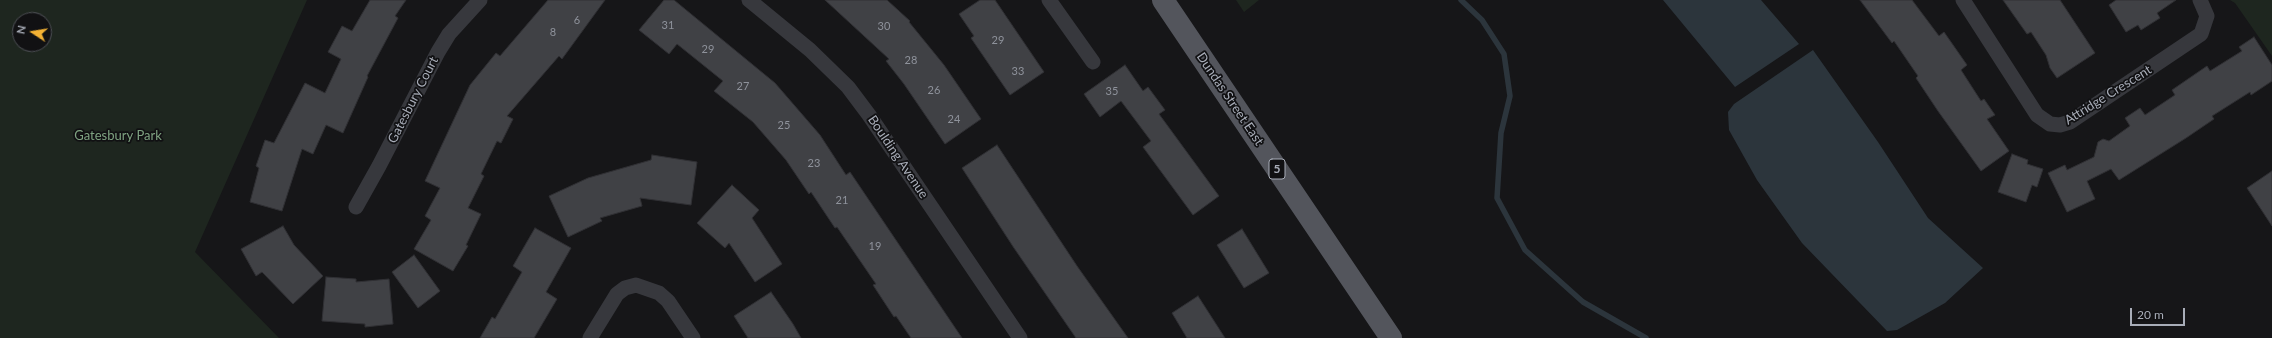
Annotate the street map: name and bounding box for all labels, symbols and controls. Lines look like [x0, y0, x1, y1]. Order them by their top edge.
north arrow [12, 12, 52, 52]
house number: 6 [574, 13, 580, 27]
house number: 31 [662, 18, 674, 32]
house number: 30 [878, 19, 890, 33]
text: N [14, 24, 28, 35]
house number: 8 [550, 25, 556, 39]
house number: 29 [992, 33, 1004, 47]
house number: 29 [702, 42, 714, 56]
street label: Dundas Street East [1193, 50, 1267, 148]
house number: 28 [905, 53, 917, 67]
street label: Gatesbury Court [385, 54, 441, 146]
street label: Attridge Crescent [2062, 62, 2154, 128]
house number: 33 [1012, 64, 1024, 78]
house number: 27 [737, 79, 749, 93]
house number: 26 [928, 83, 940, 97]
house number: 35 [1106, 84, 1118, 98]
house number: 24 [948, 112, 960, 126]
street label: Boulding Avenue [864, 113, 932, 201]
house number: 25 [778, 118, 790, 132]
park label: Gatesbury Park [74, 128, 162, 144]
house number: 23 [808, 156, 820, 170]
road number: 5 [1269, 159, 1285, 179]
house number: 21 [836, 193, 848, 207]
house number: 19 [869, 239, 881, 253]
scale bar [2132, 300, 2187, 326]
text: 20 m [2137, 307, 2164, 322]

